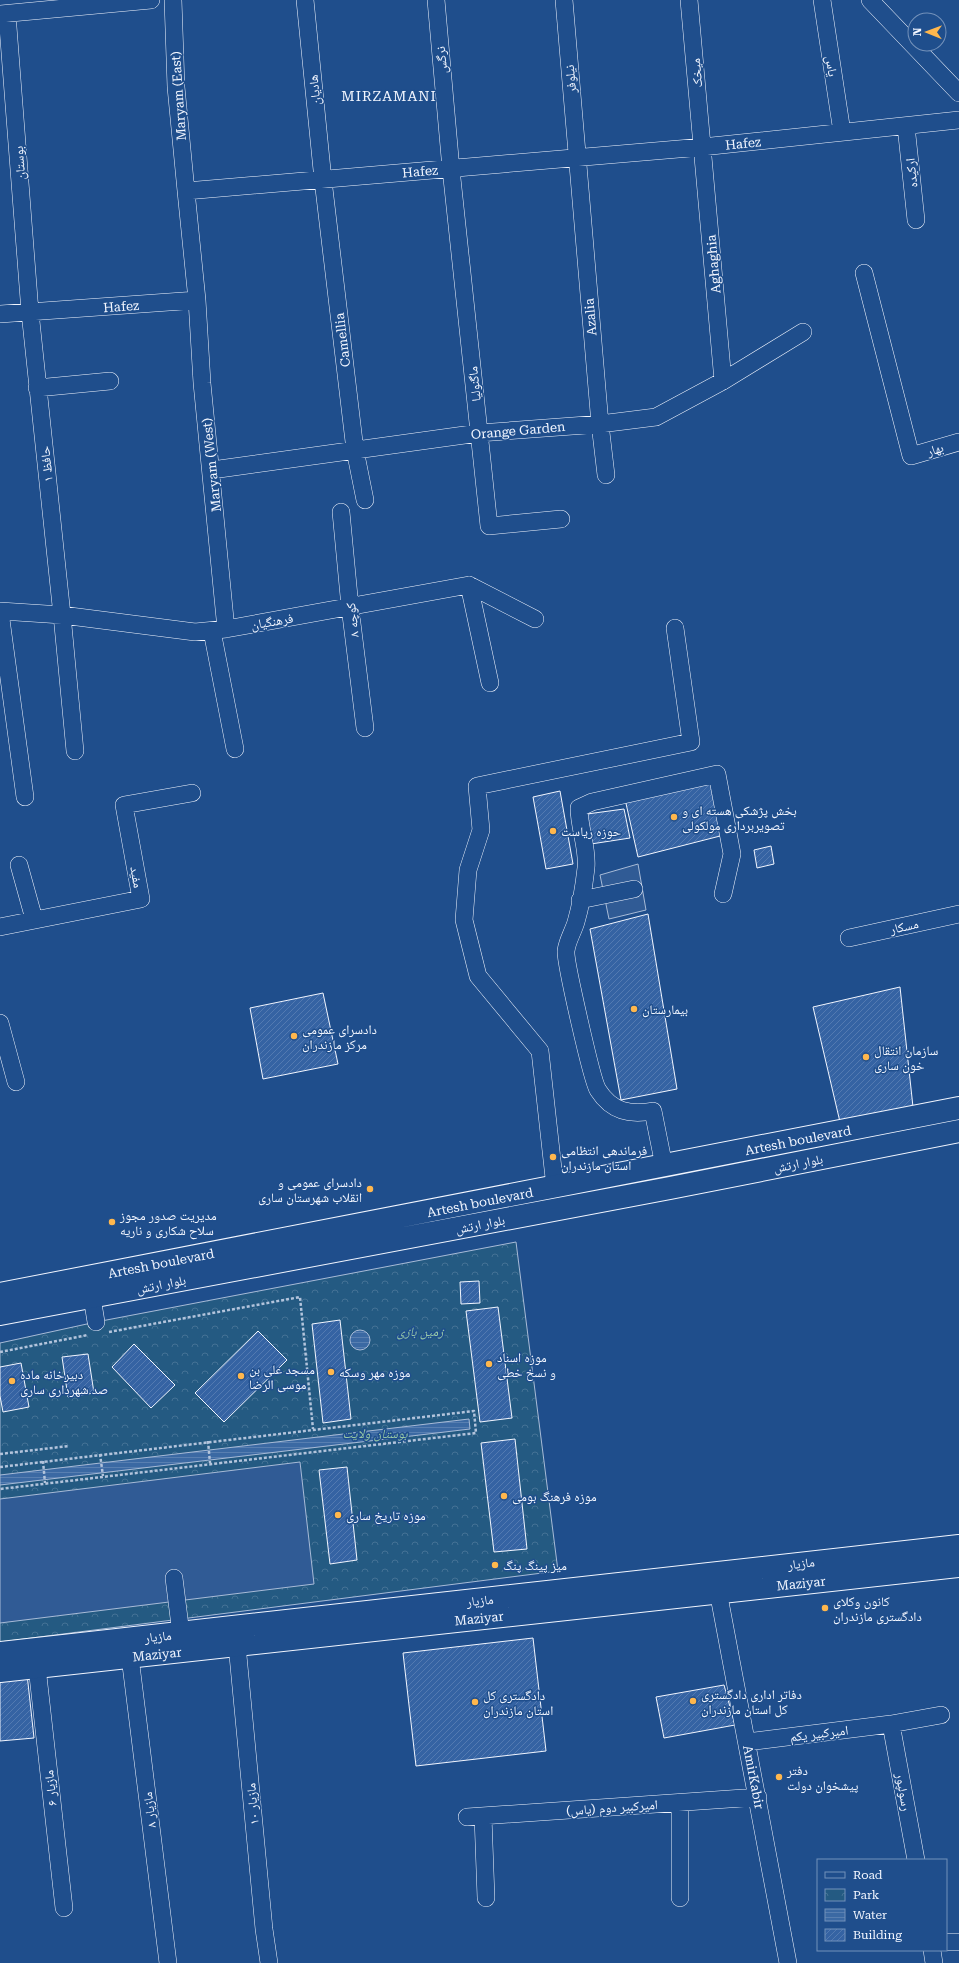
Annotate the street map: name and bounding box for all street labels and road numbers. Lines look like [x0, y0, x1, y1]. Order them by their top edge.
street label: نرگس [433, 46, 451, 74]
street label: Maryam (East) [168, 51, 189, 141]
street label: یاس [821, 55, 841, 78]
street label: میخک [688, 58, 705, 88]
street label: نیلوفر [562, 64, 580, 95]
street label: هادیان [305, 74, 325, 106]
street label: Hafez [724, 134, 762, 153]
street label: بوستان [11, 146, 29, 180]
street label: ارکیده [902, 157, 922, 188]
street label: Hafez [401, 162, 439, 181]
street label: Aghaghia [703, 234, 724, 294]
street label: Hafez [103, 298, 139, 315]
street label: Azalia [581, 298, 600, 336]
street label: Camellia [332, 312, 353, 368]
street label: ماگنولیا [465, 365, 485, 402]
street label: Maryam (West) [199, 417, 224, 513]
street label: Orange Garden [470, 419, 567, 442]
street label: بهار [924, 440, 946, 460]
street label: حافظ ۱ [37, 445, 56, 483]
street label: کوچه ۸ [343, 601, 363, 638]
street label: فرهنگیان [250, 610, 295, 634]
street label: مفید [127, 865, 146, 889]
street label: مسکار [887, 916, 920, 938]
street label: Artesh boulevard [744, 1123, 853, 1158]
street label: بلوار ارتش [772, 1151, 824, 1177]
street label: Artesh boulevard [426, 1185, 535, 1220]
street label: بلوار ارتش [454, 1212, 506, 1238]
street label: Artesh boulevard [107, 1246, 216, 1281]
street label: بلوار ارتش [135, 1272, 187, 1298]
street label: مازیار [786, 1554, 816, 1574]
street label: Maziyar [776, 1573, 827, 1594]
street label: مازیار [465, 1592, 494, 1610]
street label: Maziyar [454, 1608, 505, 1629]
street label: مازیار [143, 1628, 172, 1646]
street label: Maziyar [132, 1644, 183, 1665]
street label: امیرکبیر یکم [789, 1722, 849, 1746]
street label: AmirKabir [740, 1744, 767, 1811]
street label: مازیار ۶ [41, 1769, 61, 1807]
street label: رسولپور [892, 1771, 914, 1812]
street label: مازیار ١٠ [243, 1782, 263, 1826]
street label: مازیار ٨ [140, 1791, 160, 1829]
street label: امیرکبیر دوم (یاس) [566, 1797, 658, 1819]

